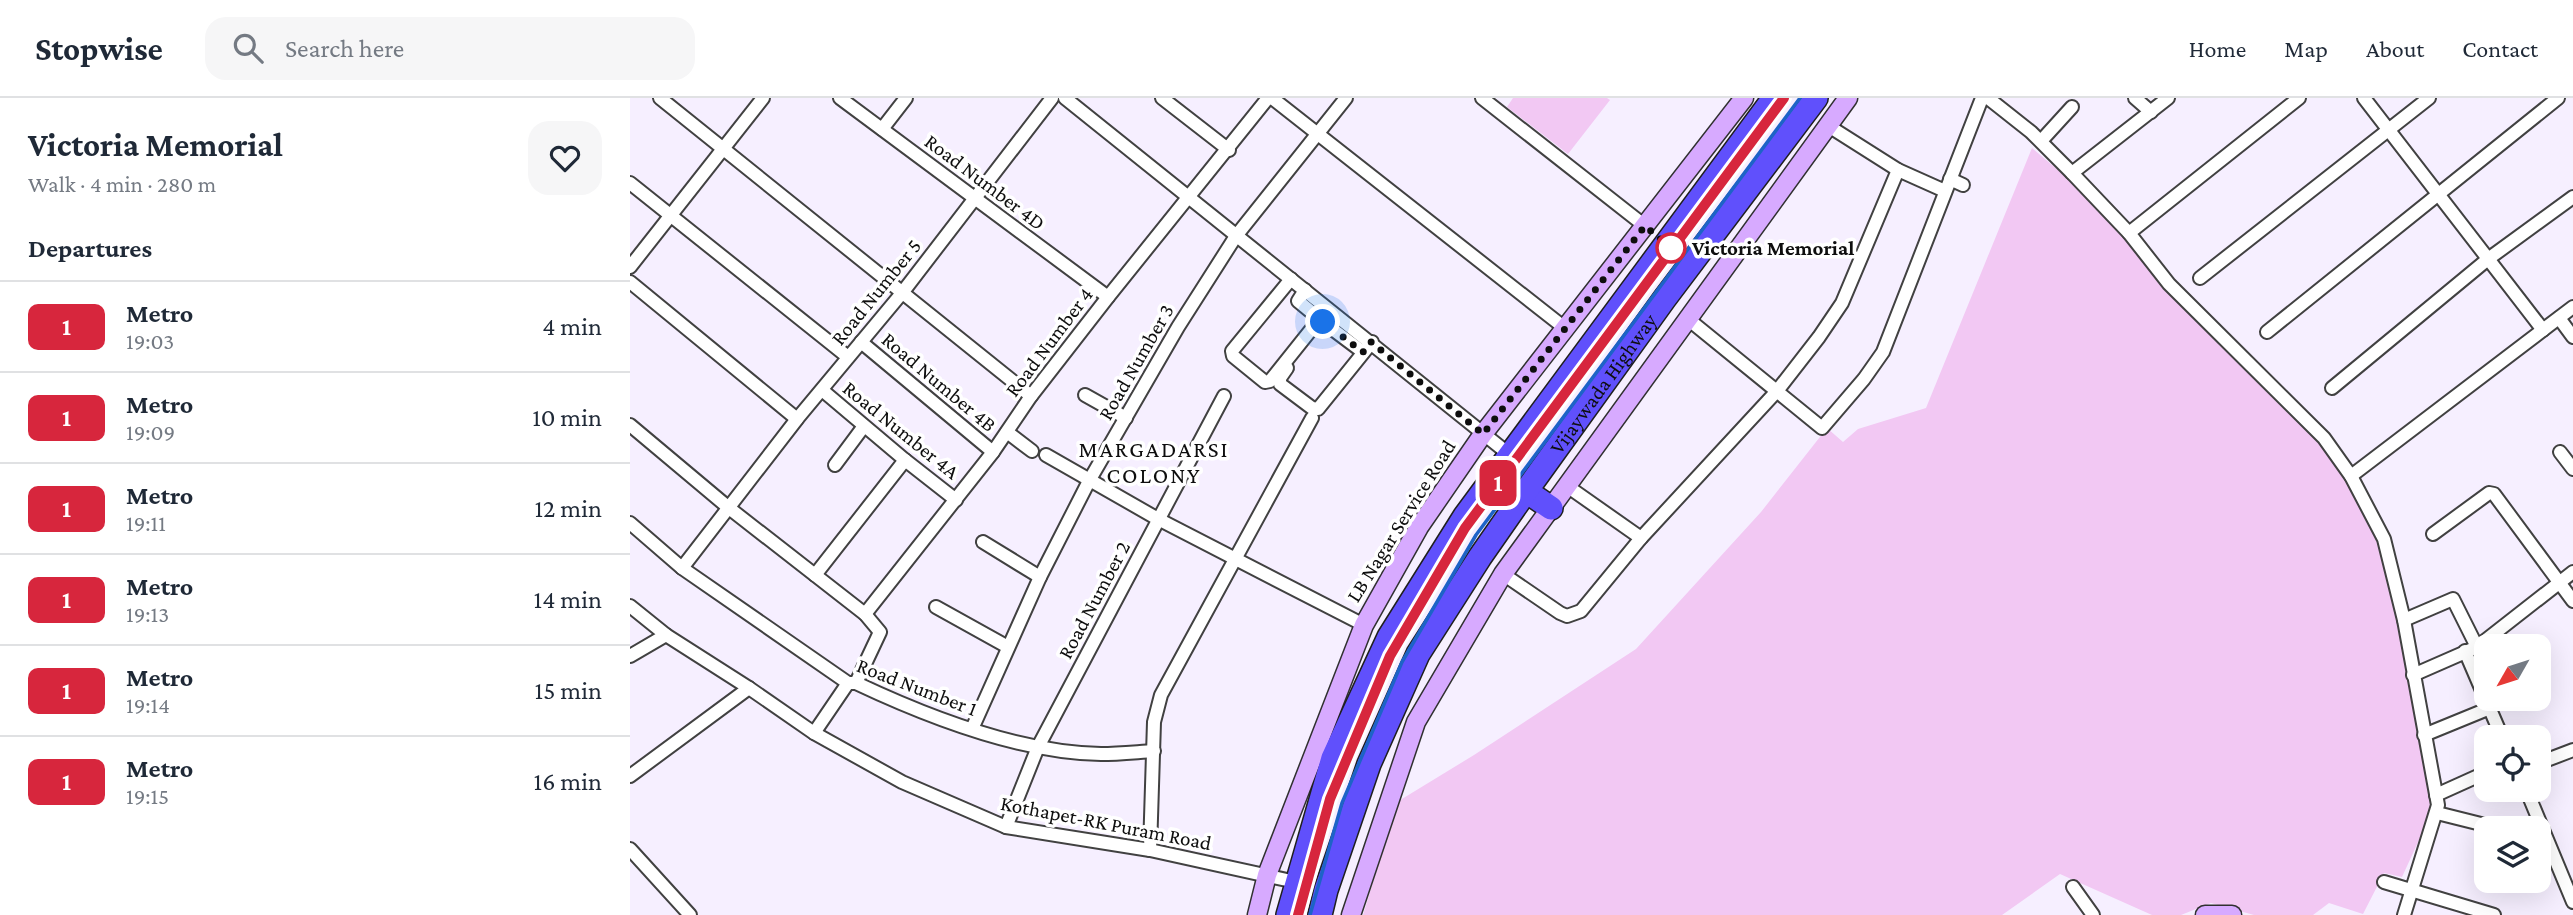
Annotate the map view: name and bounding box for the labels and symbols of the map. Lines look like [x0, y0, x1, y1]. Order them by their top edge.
street label: Road Number 4D [920, 129, 1050, 235]
marker: Victoria Memorial [1656, 233, 1686, 263]
street label: Road Number 5 [826, 234, 926, 350]
place label: Victoria Memorial [1691, 236, 1854, 260]
street label: Road Number 4 [1000, 283, 1098, 401]
street label: Road Number 3 [1093, 300, 1179, 424]
your location [1305, 304, 1340, 339]
street label: Vijaywada Highway [1545, 309, 1662, 459]
street label: Road Number 4B [877, 327, 1001, 437]
street label: Road Number 4A [838, 376, 964, 484]
district label: MARGADARSI COLONY [1079, 436, 1229, 488]
street label: LB Nagar Service Road [1341, 436, 1461, 606]
line badge: 1 [1475, 460, 1521, 506]
street label: Road Number 2 [1053, 537, 1135, 663]
north arrow [2474, 634, 2552, 710]
street label: Road Number 1 [854, 653, 980, 721]
street label: Kothapet-RK Puram Road [998, 791, 1214, 855]

